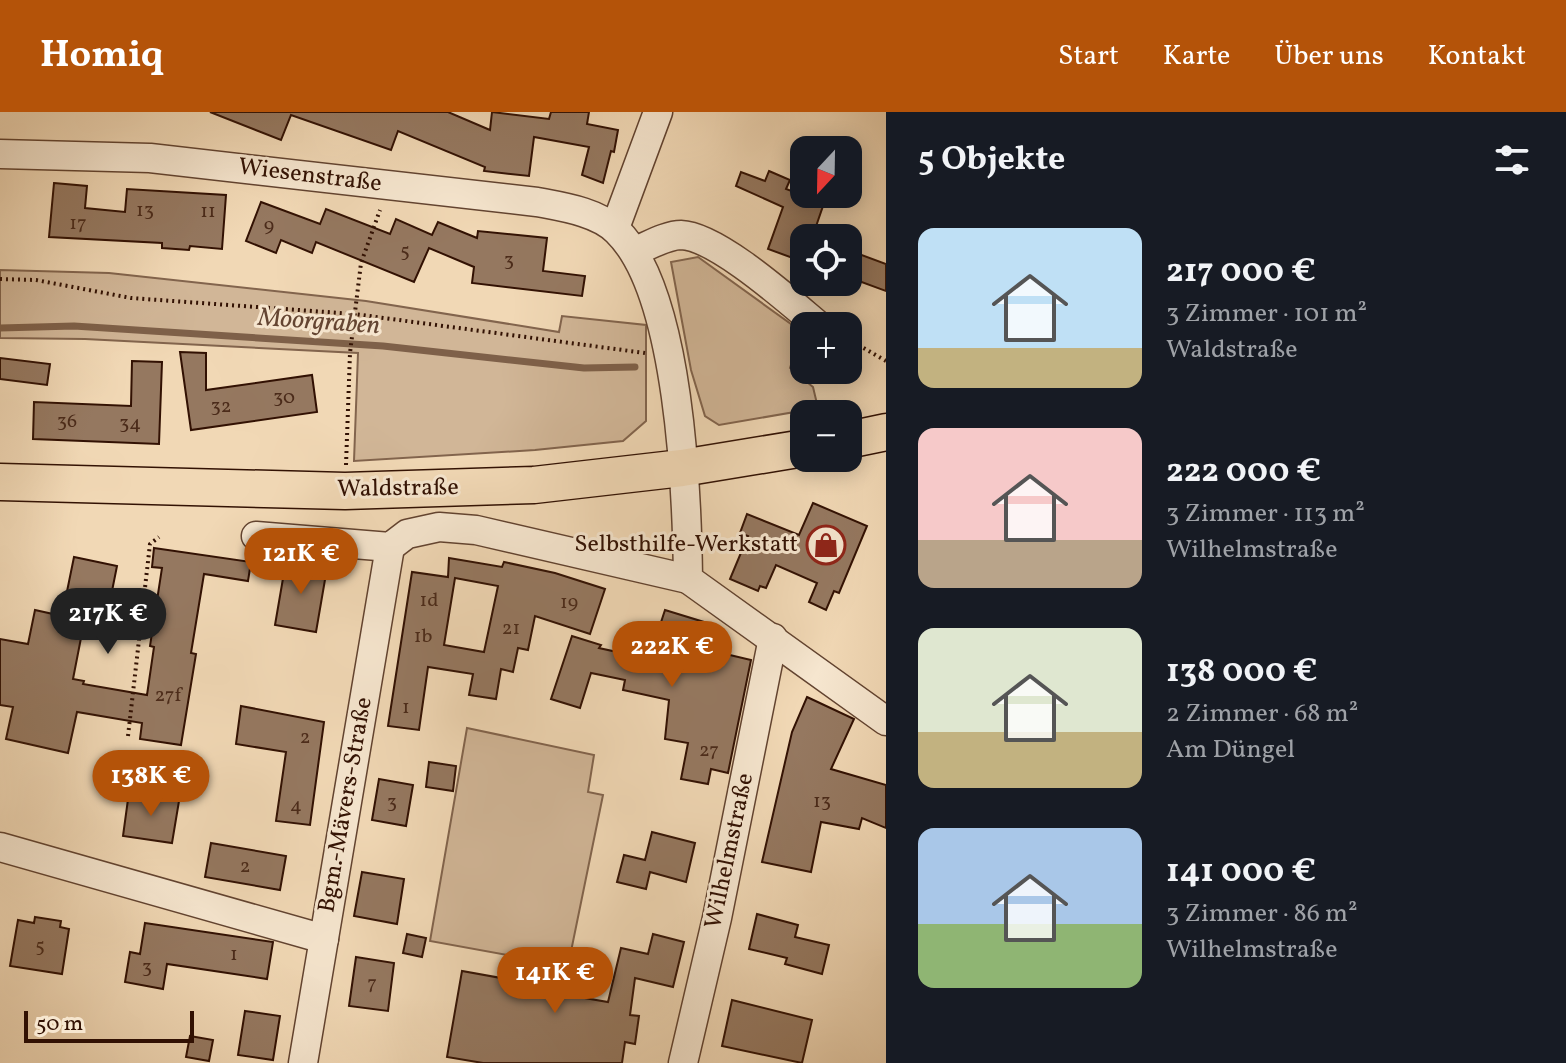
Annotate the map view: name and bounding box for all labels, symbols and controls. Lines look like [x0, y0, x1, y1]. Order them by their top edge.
text: Homiq [40, 30, 163, 83]
text: Start [1058, 37, 1119, 76]
text: Karte [1163, 37, 1230, 76]
text: Über uns [1274, 37, 1384, 76]
text: Kontakt [1428, 37, 1526, 76]
north arrow [790, 136, 862, 208]
map controls [790, 136, 862, 472]
text: 5 Objekte [918, 137, 1065, 184]
icon: filters [1490, 138, 1534, 182]
street label: Wiesenstraße [236, 150, 384, 202]
house number: 13 [136, 197, 154, 225]
house number: 11 [200, 198, 216, 226]
house number: 17 [69, 210, 87, 238]
house number: 9 [264, 212, 274, 240]
button: locate [790, 224, 862, 296]
house number: 5 [400, 238, 410, 266]
house number: 3 [504, 247, 514, 275]
text: 217 000 € [1166, 249, 1316, 296]
icon: home [982, 260, 1078, 356]
text: 3 Zimmer · 101 m² [1166, 296, 1367, 332]
water label: Moorgraben [256, 300, 381, 344]
button: + [790, 312, 862, 384]
text: Waldstraße [1166, 332, 1298, 368]
house number: 30 [273, 384, 295, 412]
house number: 32 [211, 393, 232, 421]
button: − [790, 400, 862, 472]
house number: 36 [57, 408, 77, 436]
house number: 34 [119, 410, 141, 438]
text: 222 000 € [1166, 449, 1321, 496]
icon: home [982, 460, 1078, 556]
street label: Waldstraße [337, 471, 459, 507]
text: 3 Zimmer · 113 m² [1166, 496, 1365, 532]
shop icon: Selbsthilfe-Werkstatt [805, 524, 847, 566]
pin: 121K € [236, 528, 366, 596]
place label: Selbsthilfe-Werkstatt [574, 528, 798, 562]
text: Wilhelmstraße [1166, 532, 1337, 568]
text: 121K € [262, 536, 340, 572]
house number: 1d [419, 587, 439, 615]
pin: 217K € [43, 588, 173, 656]
house number: 19 [560, 589, 578, 617]
text: 217K € [68, 596, 148, 632]
house number: 21 [502, 615, 520, 643]
pin: 222K € [607, 621, 737, 689]
house number: 1b [414, 623, 432, 651]
text: 222K € [630, 629, 714, 665]
text: 138 000 € [1166, 649, 1318, 696]
icon: home [982, 660, 1078, 756]
house number: 27f [155, 682, 184, 710]
street label: Bgm.-Mävers-Straße [310, 694, 382, 916]
house number: 1 [402, 694, 410, 722]
text: 2 Zimmer · 68 m² [1166, 696, 1358, 732]
house number: 2 [300, 724, 310, 752]
text: Am Düngel [1166, 732, 1295, 768]
house number: 27 [699, 737, 719, 765]
pin: 138K € [86, 750, 216, 818]
text: 138K € [110, 758, 192, 794]
street label: Wilhelmstraße [697, 770, 763, 932]
house number: 13 [813, 788, 831, 816]
house number: 3 [387, 789, 397, 817]
house number: 4 [290, 792, 302, 820]
text: 141 000 € [1166, 849, 1316, 896]
house number: 2 [240, 853, 250, 881]
icon: home [982, 860, 1078, 956]
text: 3 Zimmer · 86 m² [1166, 896, 1358, 932]
text: Wilhelmstraße [1166, 932, 1337, 968]
house number: 5 [35, 933, 45, 961]
house number: 1 [230, 941, 238, 969]
pin: 141K € [490, 947, 620, 1015]
house number: 3 [142, 954, 152, 982]
text: 141K € [515, 955, 595, 991]
house number: 7 [367, 970, 377, 998]
scale bar [24, 1007, 194, 1043]
text: 50 m [36, 1009, 83, 1040]

